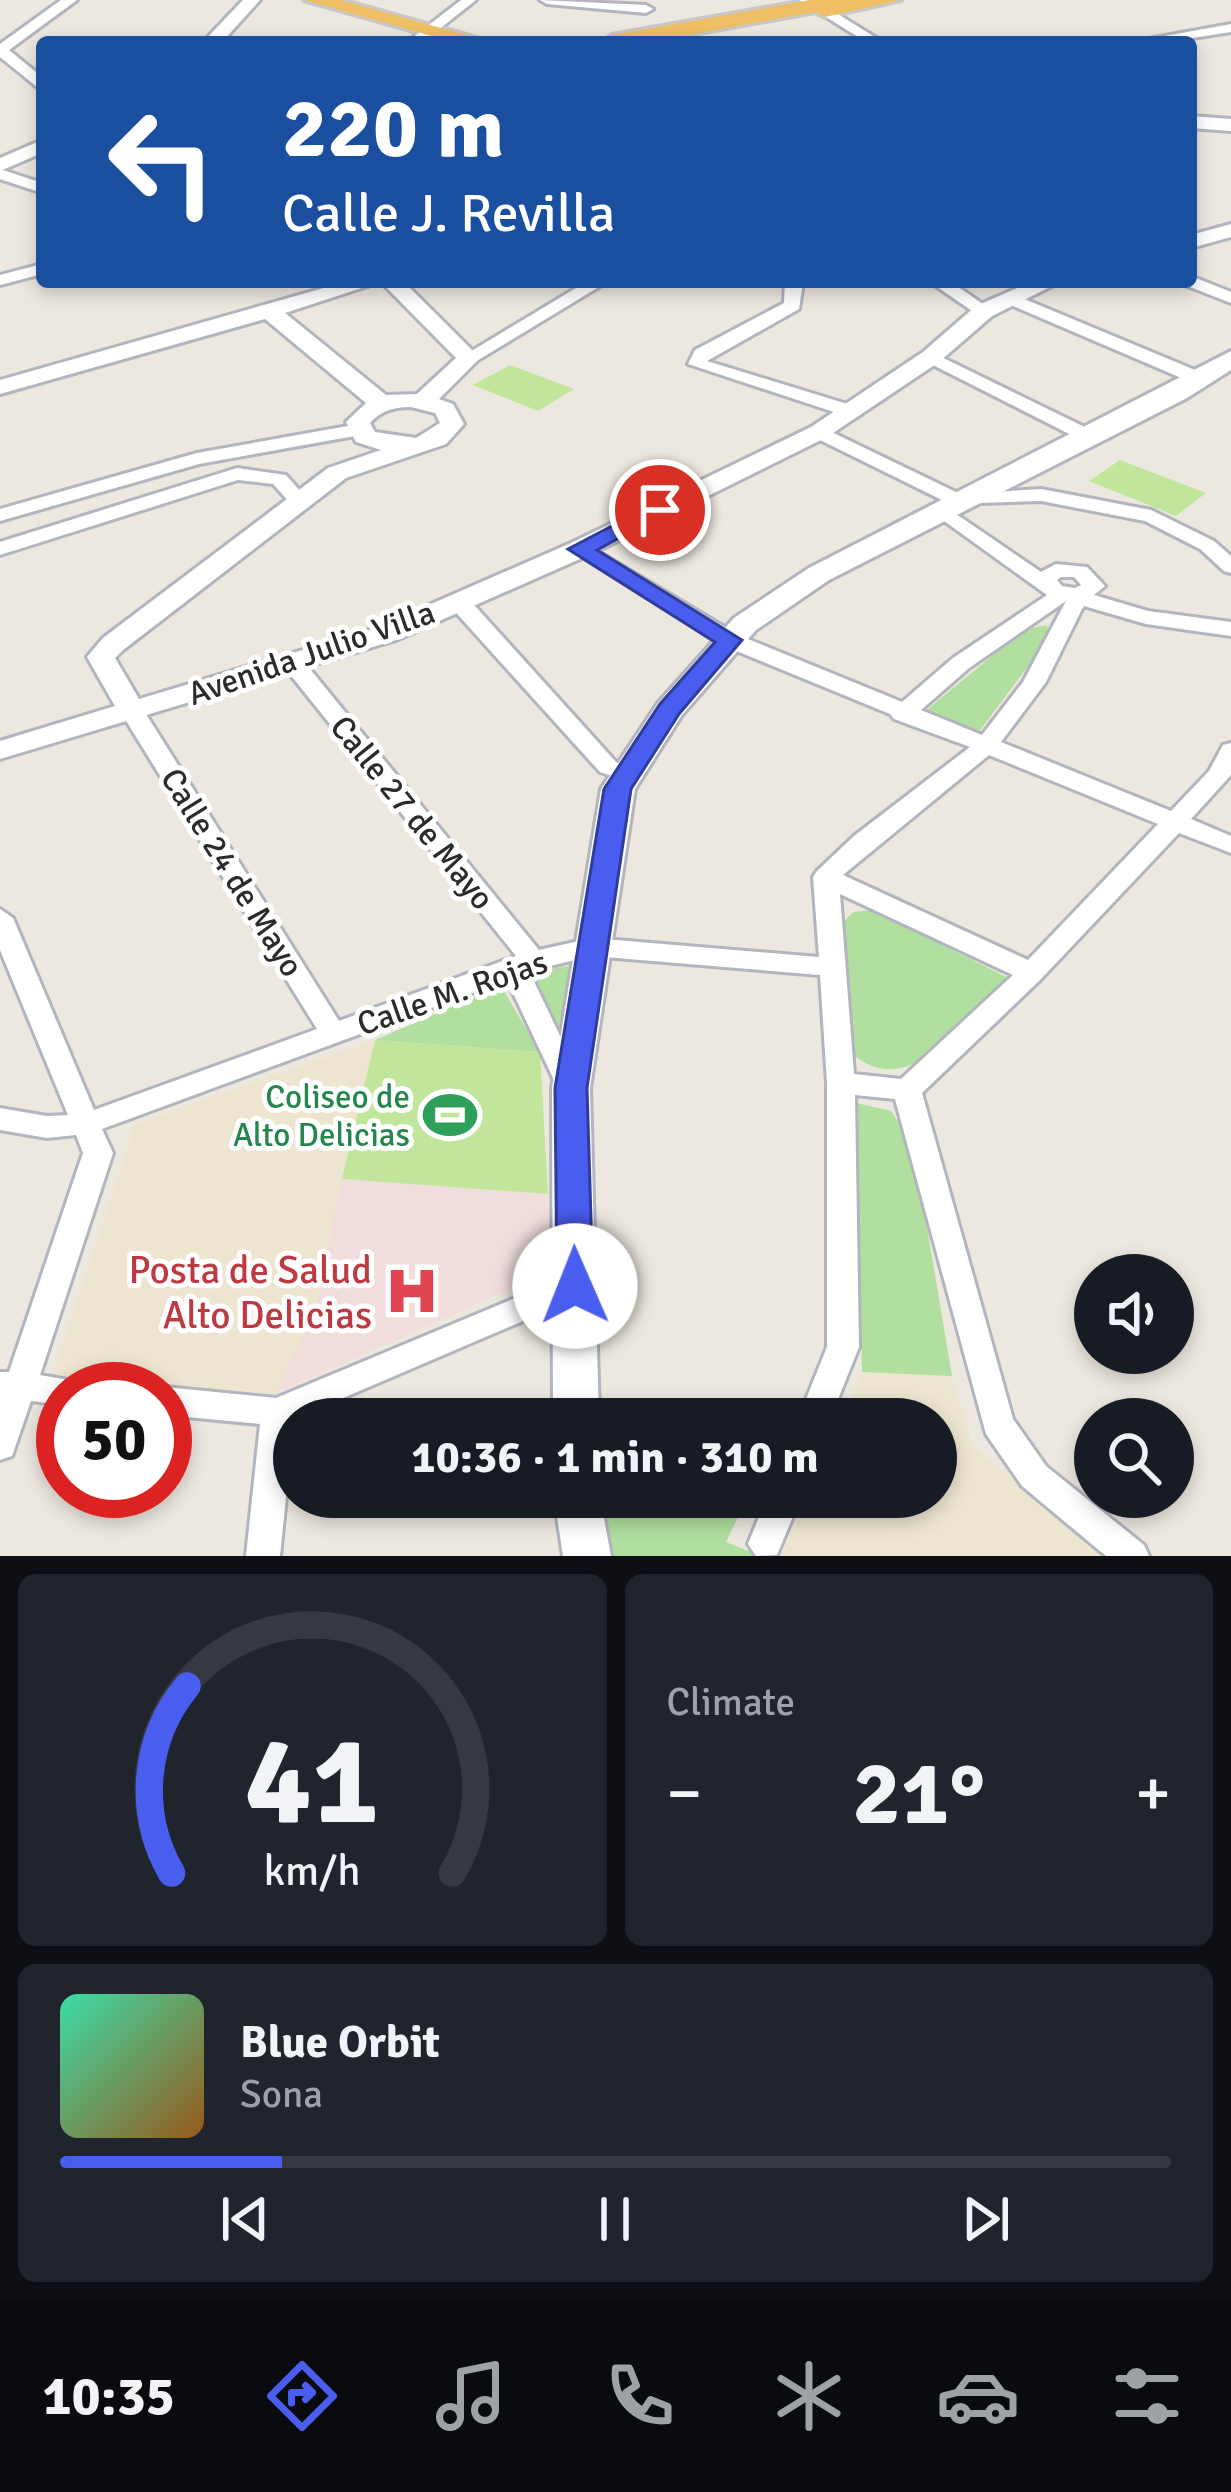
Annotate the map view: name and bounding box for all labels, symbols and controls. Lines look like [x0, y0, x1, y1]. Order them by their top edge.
text: 220 m [282, 77, 504, 181]
icon: left [84, 84, 240, 240]
text: Calle J. Revilla [282, 180, 615, 247]
pin [609, 459, 711, 561]
icon: arrive [627, 477, 693, 543]
street label: Avenida Julio Villa [183, 592, 440, 715]
street label: Calle 27 de Mayo [321, 707, 503, 918]
street label: Calle 24 de Mayo [151, 761, 312, 985]
street label: Calle M. Rojas [352, 942, 553, 1045]
place label: Coliseo de Alto Delicias [233, 1077, 410, 1156]
sports icon: Coliseo de Alto Delicias [421, 1086, 479, 1144]
position arrow [512, 1223, 638, 1349]
place label: Posta de Salud Alto Delicias [128, 1246, 372, 1339]
map controls [1074, 1254, 1194, 1518]
button: sound [1074, 1254, 1194, 1374]
hospital icon: Posta de Salud Alto Delicias [383, 1262, 441, 1320]
speed limit sign: 50 [36, 1362, 192, 1518]
button: search [1074, 1398, 1194, 1518]
text: 10:36 · 1 min · 310 m [411, 1430, 819, 1485]
text: Climate [667, 1678, 795, 1726]
text: 41 [245, 1705, 380, 1858]
text: 21° [852, 1738, 985, 1849]
text: − [667, 1753, 702, 1834]
text: + [1135, 1753, 1171, 1834]
text: km/h [264, 1845, 361, 1898]
text: Blue Orbit [240, 2015, 440, 2070]
text: Sona [240, 2070, 323, 2118]
icon: previous [212, 2186, 278, 2252]
icon: pause [582, 2186, 648, 2252]
icon: next [953, 2186, 1019, 2252]
icon: directions [260, 2354, 344, 2438]
icon: music [429, 2354, 513, 2438]
icon: phone [598, 2354, 682, 2438]
icon: climate [767, 2354, 851, 2438]
icon: car [936, 2354, 1020, 2438]
icon: filters [1105, 2354, 1189, 2438]
text: 10:35 [42, 2363, 175, 2430]

